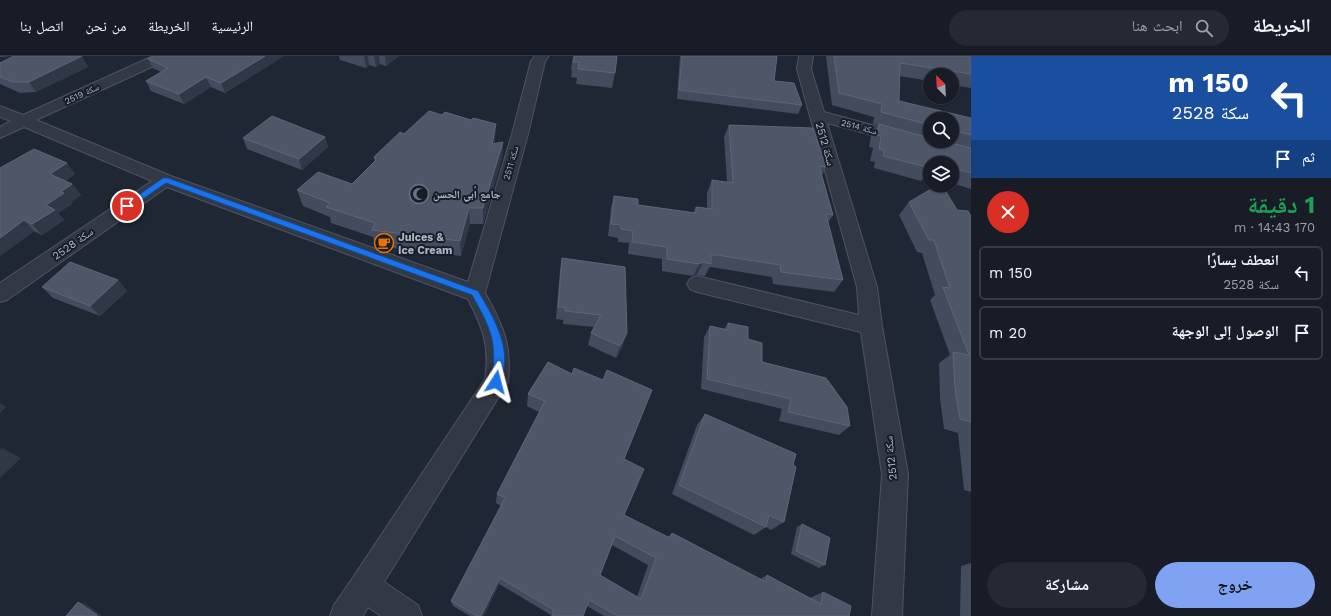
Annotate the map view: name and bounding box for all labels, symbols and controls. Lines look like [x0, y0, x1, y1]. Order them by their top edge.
search box [949, 10, 1229, 46]
text: الخريطة [1253, 14, 1311, 37]
text: ابحث هنا [1132, 17, 1183, 35]
icon: search [1193, 17, 1215, 39]
text: اتصل بنا [20, 18, 64, 34]
text: من نحن [86, 18, 126, 34]
text: الخريطة [148, 18, 190, 34]
text: الرئيسية [212, 18, 253, 34]
text: 150 m [1168, 66, 1249, 99]
north arrow [923, 68, 959, 104]
map controls [923, 68, 959, 192]
icon: left [1263, 72, 1315, 124]
street label: سكة 2519 [63, 82, 101, 106]
text: سكة 2528 [1172, 102, 1249, 123]
button: search [923, 112, 959, 148]
street label: سكة 2514 [840, 117, 878, 137]
street label: سكة 2512 [813, 121, 837, 167]
street label: سكة 2511 [501, 145, 521, 181]
icon: arrive [1272, 148, 1294, 170]
text: ثم [1302, 148, 1315, 166]
button: layers [923, 156, 959, 192]
mosque icon: جامع أبي الحسن [408, 183, 430, 205]
place label: جامع أبي الحسن [433, 186, 501, 202]
pin [110, 189, 144, 223]
button: close [987, 191, 1029, 233]
text: 1 دقيقة [1247, 191, 1315, 219]
icon: arrive [116, 195, 138, 217]
text: 170 m · 14:43 [1234, 220, 1315, 235]
street label: سكة 2528 [50, 225, 96, 263]
place label: Juices & Ice Cream [398, 231, 452, 257]
cafe icon: Juices & Ice Cream [373, 232, 395, 254]
text: انعطف يسارًا [1207, 251, 1279, 269]
icon: left [1291, 262, 1313, 284]
text: 150 m [989, 264, 1032, 282]
text: سكة 2528 [1223, 277, 1279, 292]
text: الوصول إلى الوجهة [1172, 322, 1279, 340]
icon: arrive [1291, 322, 1313, 344]
text: 20 m [989, 324, 1027, 342]
position arrow [475, 361, 517, 403]
street label: سكة 2512 [882, 435, 900, 481]
button: مشاركة [987, 562, 1147, 608]
button: خروج [1155, 562, 1315, 608]

